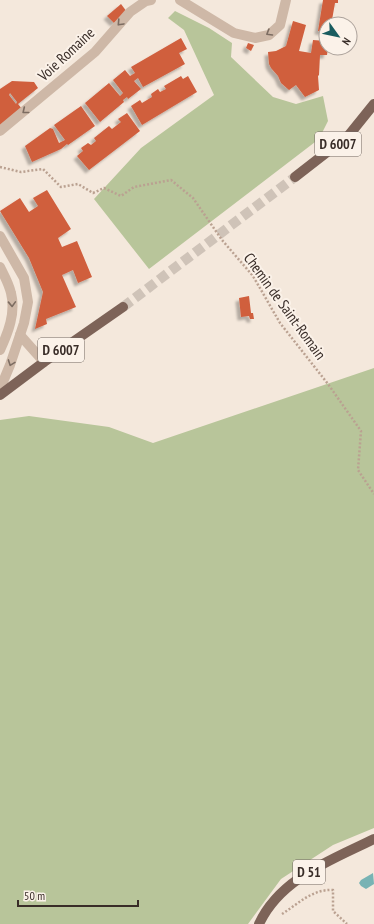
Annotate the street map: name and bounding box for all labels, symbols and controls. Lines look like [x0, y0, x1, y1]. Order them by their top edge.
north arrow [318, 16, 358, 56]
one-way arrow [117, 18, 124, 26]
street label: Voie Romaine [33, 23, 98, 86]
one-way arrow [266, 28, 273, 35]
text: N [339, 35, 354, 48]
one-way arrow [22, 106, 29, 113]
road number: D 6007 [315, 132, 361, 156]
street label: Chemin de Saint-Romain [240, 249, 330, 363]
one-way arrow [8, 301, 16, 307]
road number: D 6007 [38, 338, 84, 362]
one-way arrow [7, 359, 15, 366]
road number: D 51 [293, 860, 325, 884]
scale bar [18, 882, 138, 908]
text: 50 m [24, 888, 45, 903]

